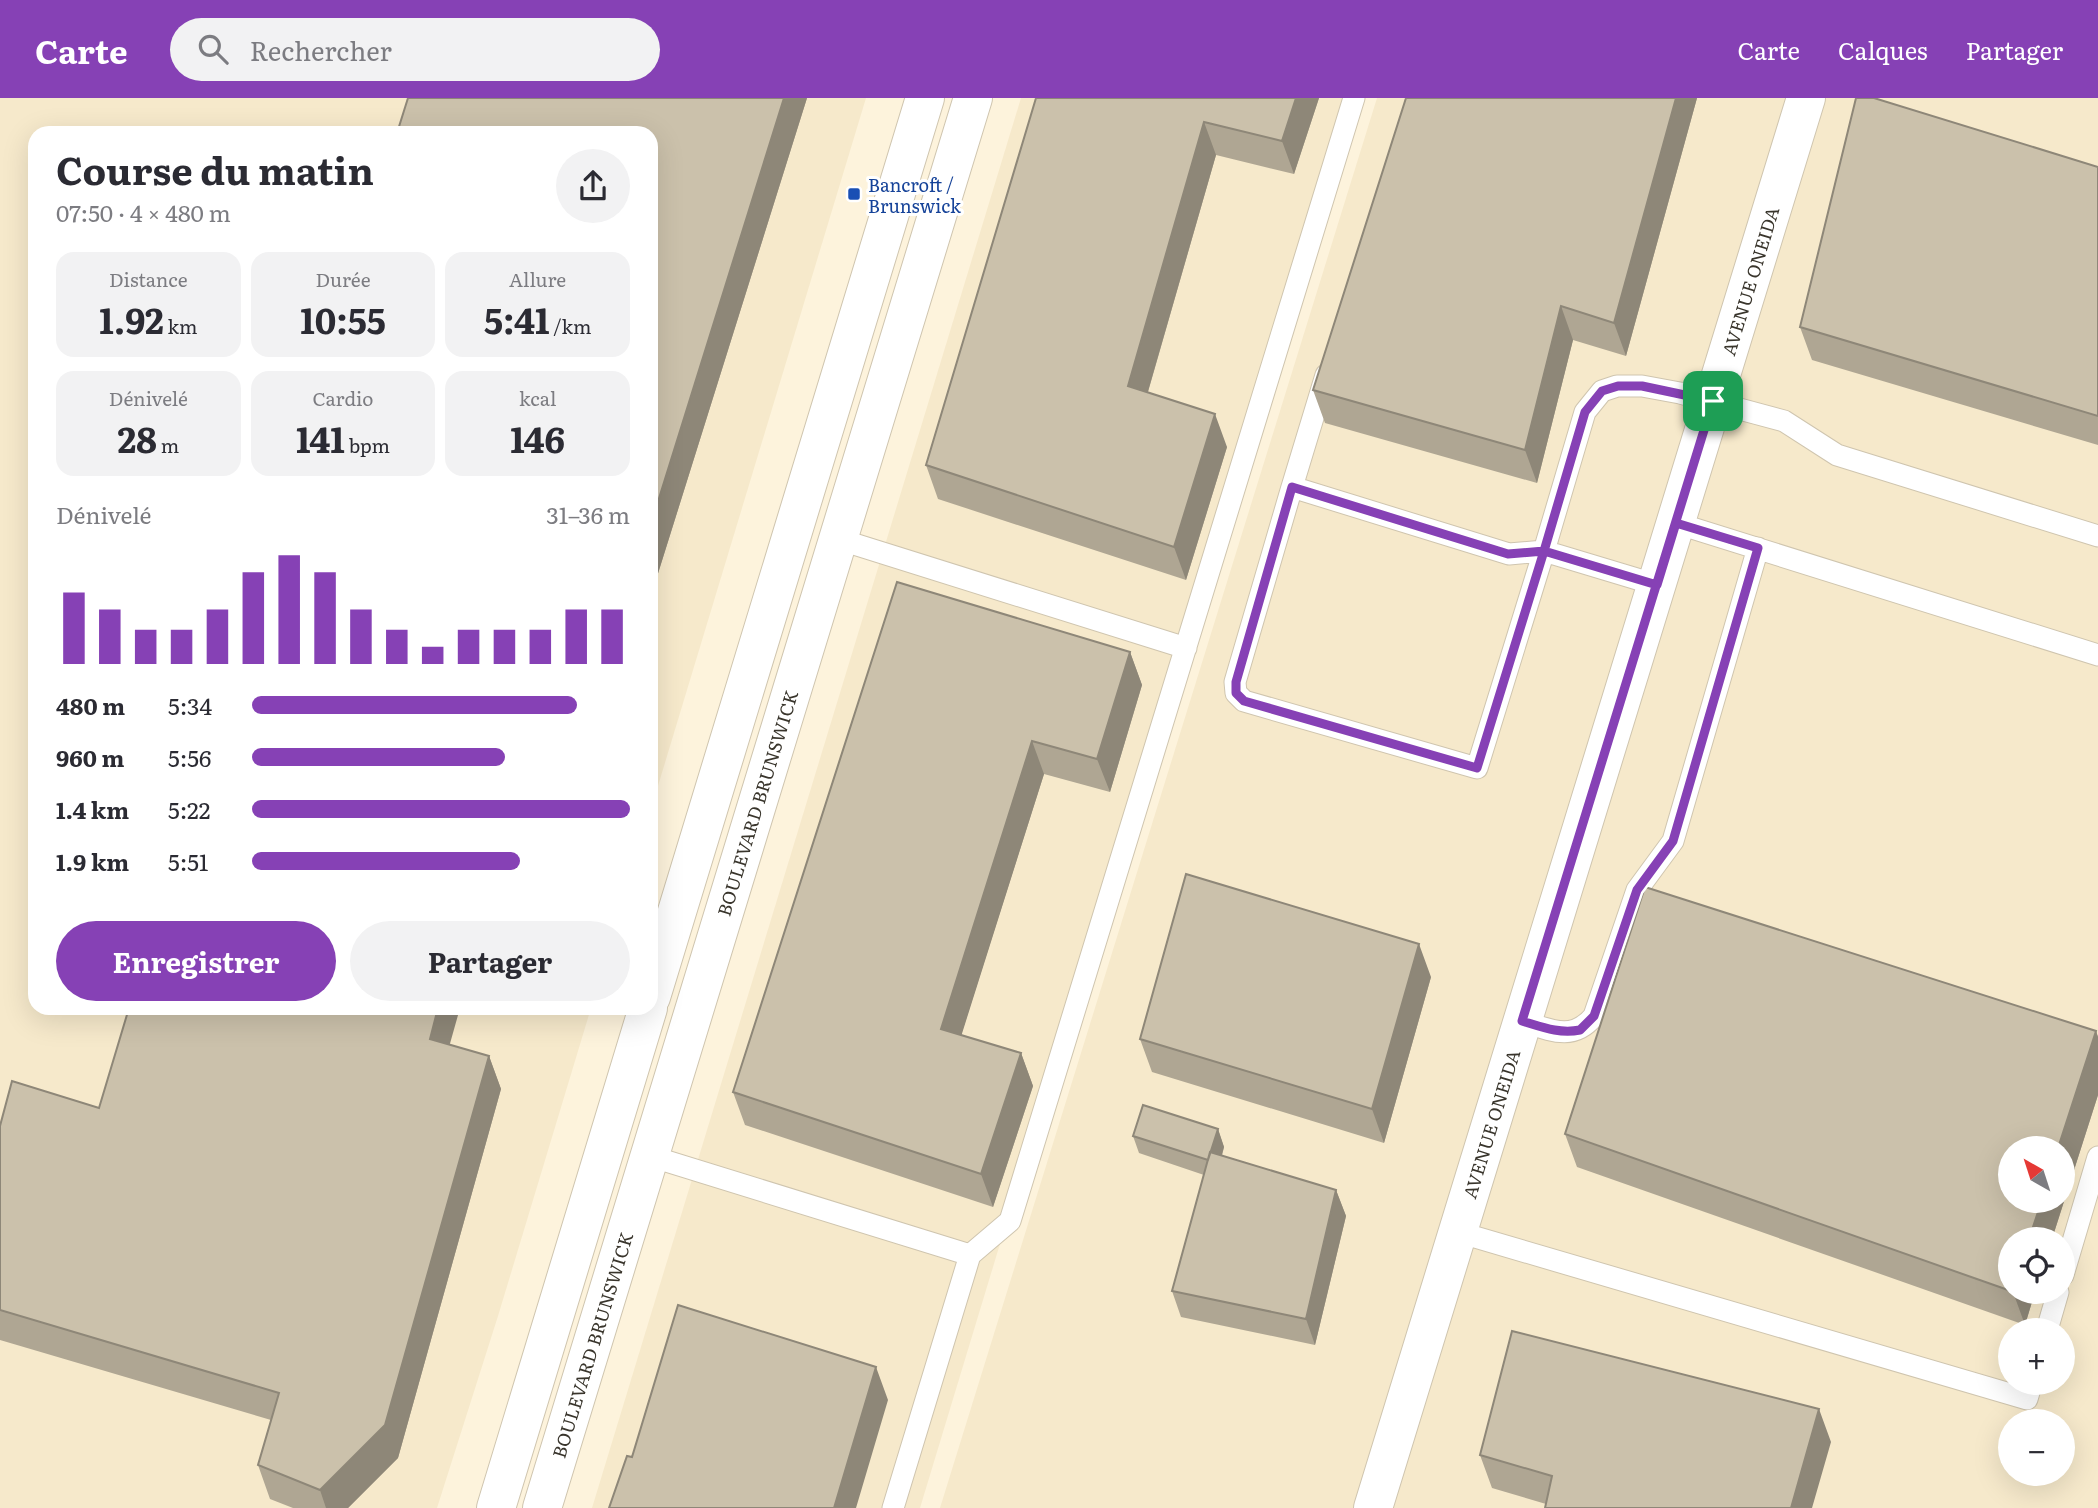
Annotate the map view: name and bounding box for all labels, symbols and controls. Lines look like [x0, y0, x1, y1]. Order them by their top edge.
search box [170, 18, 660, 81]
text: Carte [35, 25, 128, 74]
icon: search [194, 30, 232, 68]
text: Rechercher [250, 30, 392, 69]
text: Carte [1737, 32, 1800, 67]
text: Calques [1838, 32, 1928, 67]
text: Partager [1966, 32, 2063, 67]
text: Course du matin [56, 140, 374, 197]
button: share [556, 149, 630, 223]
place label: Bancroft / Brunswick [868, 171, 962, 219]
marker: Bancroft / Brunswick [846, 186, 862, 202]
text: 07:50 · 4 × 480 m [56, 195, 231, 229]
street label: AVENUE ONEIDA [1715, 203, 1785, 359]
text: Distance [109, 265, 188, 293]
text: Durée [315, 265, 371, 293]
text: Allure [509, 265, 566, 293]
text: 1.92 [99, 293, 164, 345]
text: 10:55 [300, 293, 386, 345]
text: 5:41 [484, 293, 550, 345]
text: km [164, 312, 197, 340]
text: /km [550, 312, 591, 340]
pin [1683, 371, 1743, 431]
icon: arrive [1694, 382, 1732, 420]
text: Dénivelé [109, 384, 188, 412]
text: Cardio [312, 384, 374, 412]
text: kcal [519, 384, 556, 412]
text: 28 [118, 412, 157, 464]
text: 141 [296, 412, 345, 464]
text: 146 [510, 412, 565, 464]
text: m [157, 431, 179, 459]
text: bpm [345, 431, 390, 459]
text: Dénivelé [56, 497, 152, 531]
text: 31–36 m [546, 497, 630, 531]
street label: BOULEVARD BRUNSWICK [710, 686, 804, 919]
text: 480 m [56, 688, 125, 722]
text: 5:34 [168, 688, 212, 722]
text: 960 m [56, 740, 124, 774]
text: 5:56 [168, 740, 211, 774]
text: 1.4 km [56, 792, 129, 826]
text: 5:22 [168, 792, 210, 826]
text: 1.9 km [56, 844, 129, 878]
text: 5:51 [168, 844, 208, 878]
button: Enregistrer [56, 921, 336, 1001]
button: Partager [350, 921, 630, 1001]
street label: AVENUE ONEIDA [1456, 1046, 1526, 1202]
north arrow [1998, 1136, 2076, 1213]
map controls [1998, 1136, 2075, 1486]
button: locate [1998, 1227, 2075, 1304]
street label: BOULEVARD BRUNSWICK [545, 1228, 639, 1461]
button: + [1998, 1318, 2075, 1395]
button: − [1998, 1409, 2075, 1486]

